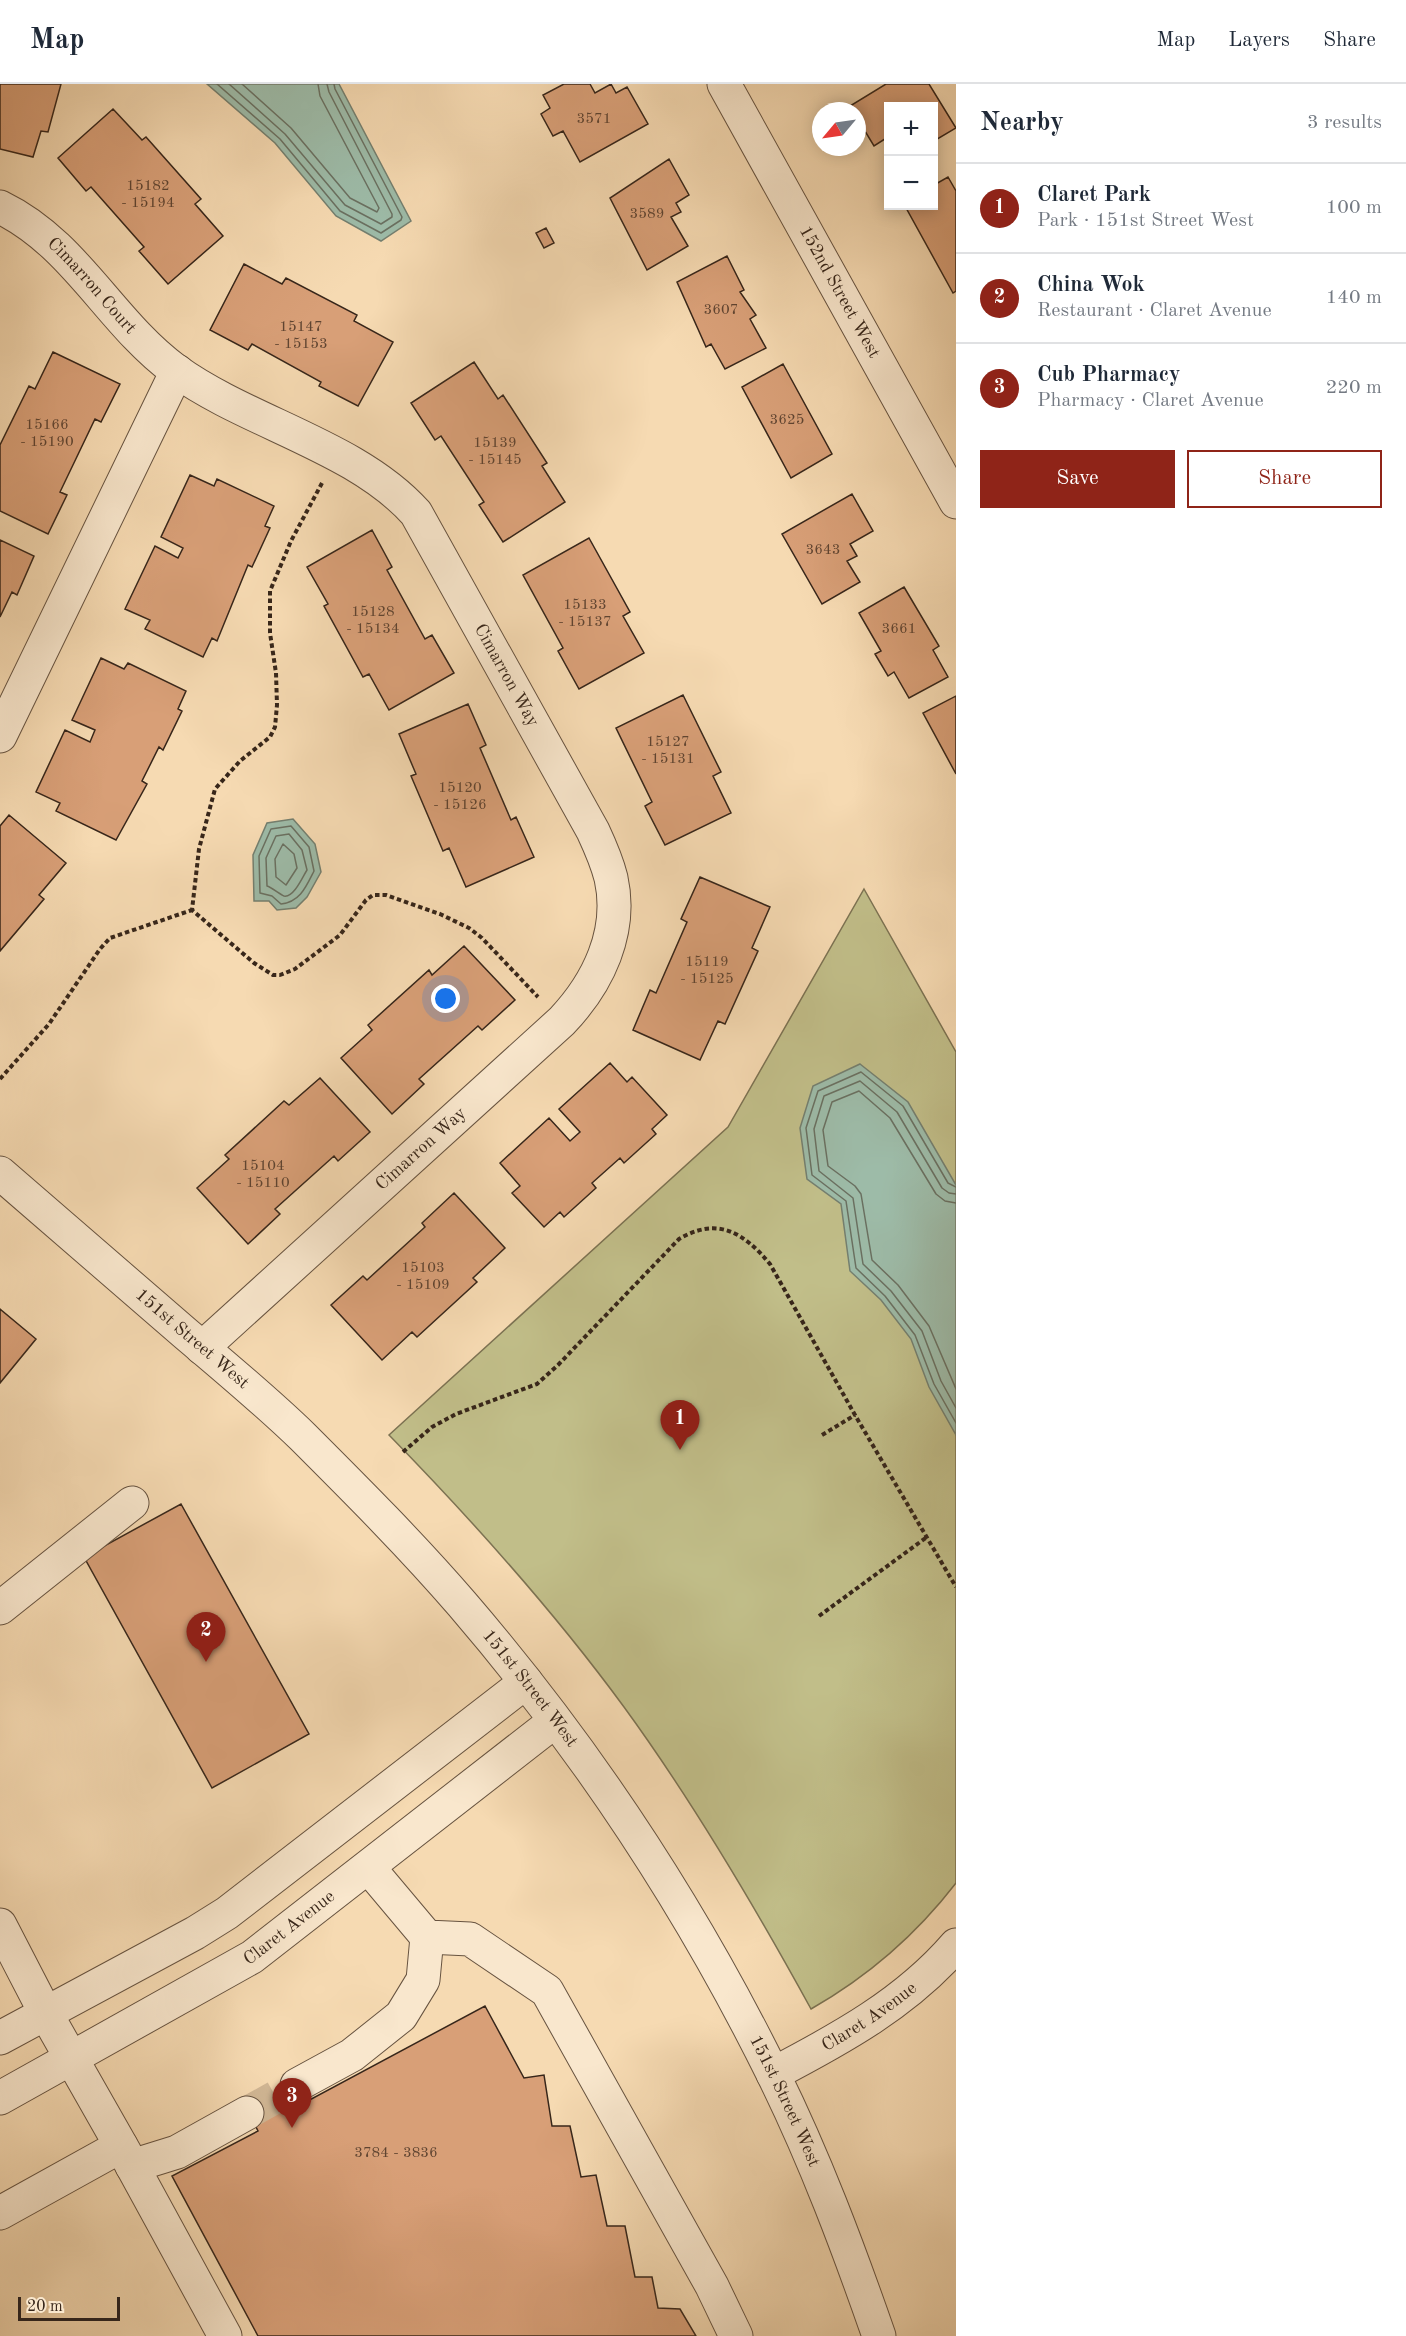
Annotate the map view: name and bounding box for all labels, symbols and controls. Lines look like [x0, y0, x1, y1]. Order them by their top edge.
text: Map [30, 27, 84, 55]
text: Map [1156, 30, 1195, 51]
text: Layers [1228, 30, 1290, 51]
text: Share [1323, 30, 1376, 51]
north arrow [812, 102, 866, 156]
map controls [884, 102, 938, 210]
button: + [884, 102, 938, 156]
text: Nearby [980, 110, 1064, 136]
house number: 3571 [577, 112, 611, 127]
text: 3 results [1307, 113, 1382, 133]
button: − [884, 156, 938, 210]
house number: 15182 - 15194 [121, 179, 175, 211]
text: Claret Park [1037, 184, 1151, 206]
text: 1 [994, 198, 1005, 218]
text: 100 m [1326, 198, 1382, 218]
house number: 3589 [630, 207, 664, 222]
text: Park · 151st Street West [1037, 211, 1254, 231]
street label: 152nd Street West [796, 223, 883, 361]
street label: Cimarron Court [44, 234, 139, 338]
text: China Wok [1037, 274, 1145, 296]
text: 2 [994, 288, 1005, 308]
text: 140 m [1326, 288, 1382, 308]
text: Restaurant · Claret Avenue [1037, 301, 1272, 321]
house number: 3607 [704, 303, 738, 318]
house number: 15147 - 15153 [274, 320, 328, 352]
text: Cub Pharmacy [1037, 364, 1181, 386]
text: 3 [994, 378, 1005, 398]
text: 220 m [1326, 378, 1382, 398]
text: Pharmacy · Claret Avenue [1037, 391, 1264, 411]
house number: 3625 [770, 413, 804, 428]
house number: 15166 - 15190 [20, 418, 74, 450]
house number: 15139 - 15145 [468, 436, 522, 468]
button: Save [980, 450, 1175, 508]
button: Share [1187, 450, 1382, 508]
house number: 3643 [806, 543, 840, 558]
house number: 15133 - 15137 [558, 598, 612, 630]
house number: 15128 - 15134 [346, 605, 400, 637]
street label: Cimarron Way [471, 621, 542, 730]
house number: 3661 [882, 622, 916, 637]
house number: 15127 - 15131 [641, 735, 695, 767]
house number: 15120 - 15126 [433, 781, 487, 813]
house number: 15119 - 15125 [680, 955, 734, 987]
your location [431, 984, 460, 1013]
street label: Cimarron Way [372, 1104, 470, 1194]
house number: 15104 - 15110 [236, 1159, 290, 1191]
house number: 15103 - 15109 [396, 1261, 450, 1293]
street label: 151st Street West [132, 1285, 253, 1392]
pin: 1 [660, 1400, 700, 1450]
pin: 2 [186, 1612, 226, 1662]
street label: 151st Street West [479, 1626, 581, 1750]
street label: Claret Avenue [241, 1887, 338, 1969]
street label: Claret Avenue [819, 1979, 920, 2055]
street label: 151st Street West [746, 2032, 823, 2169]
pin: 3 [272, 2078, 312, 2128]
house number: 3784 - 3836 [354, 2146, 438, 2161]
scale bar [18, 2294, 120, 2322]
text: 20 m [27, 2299, 63, 2315]

